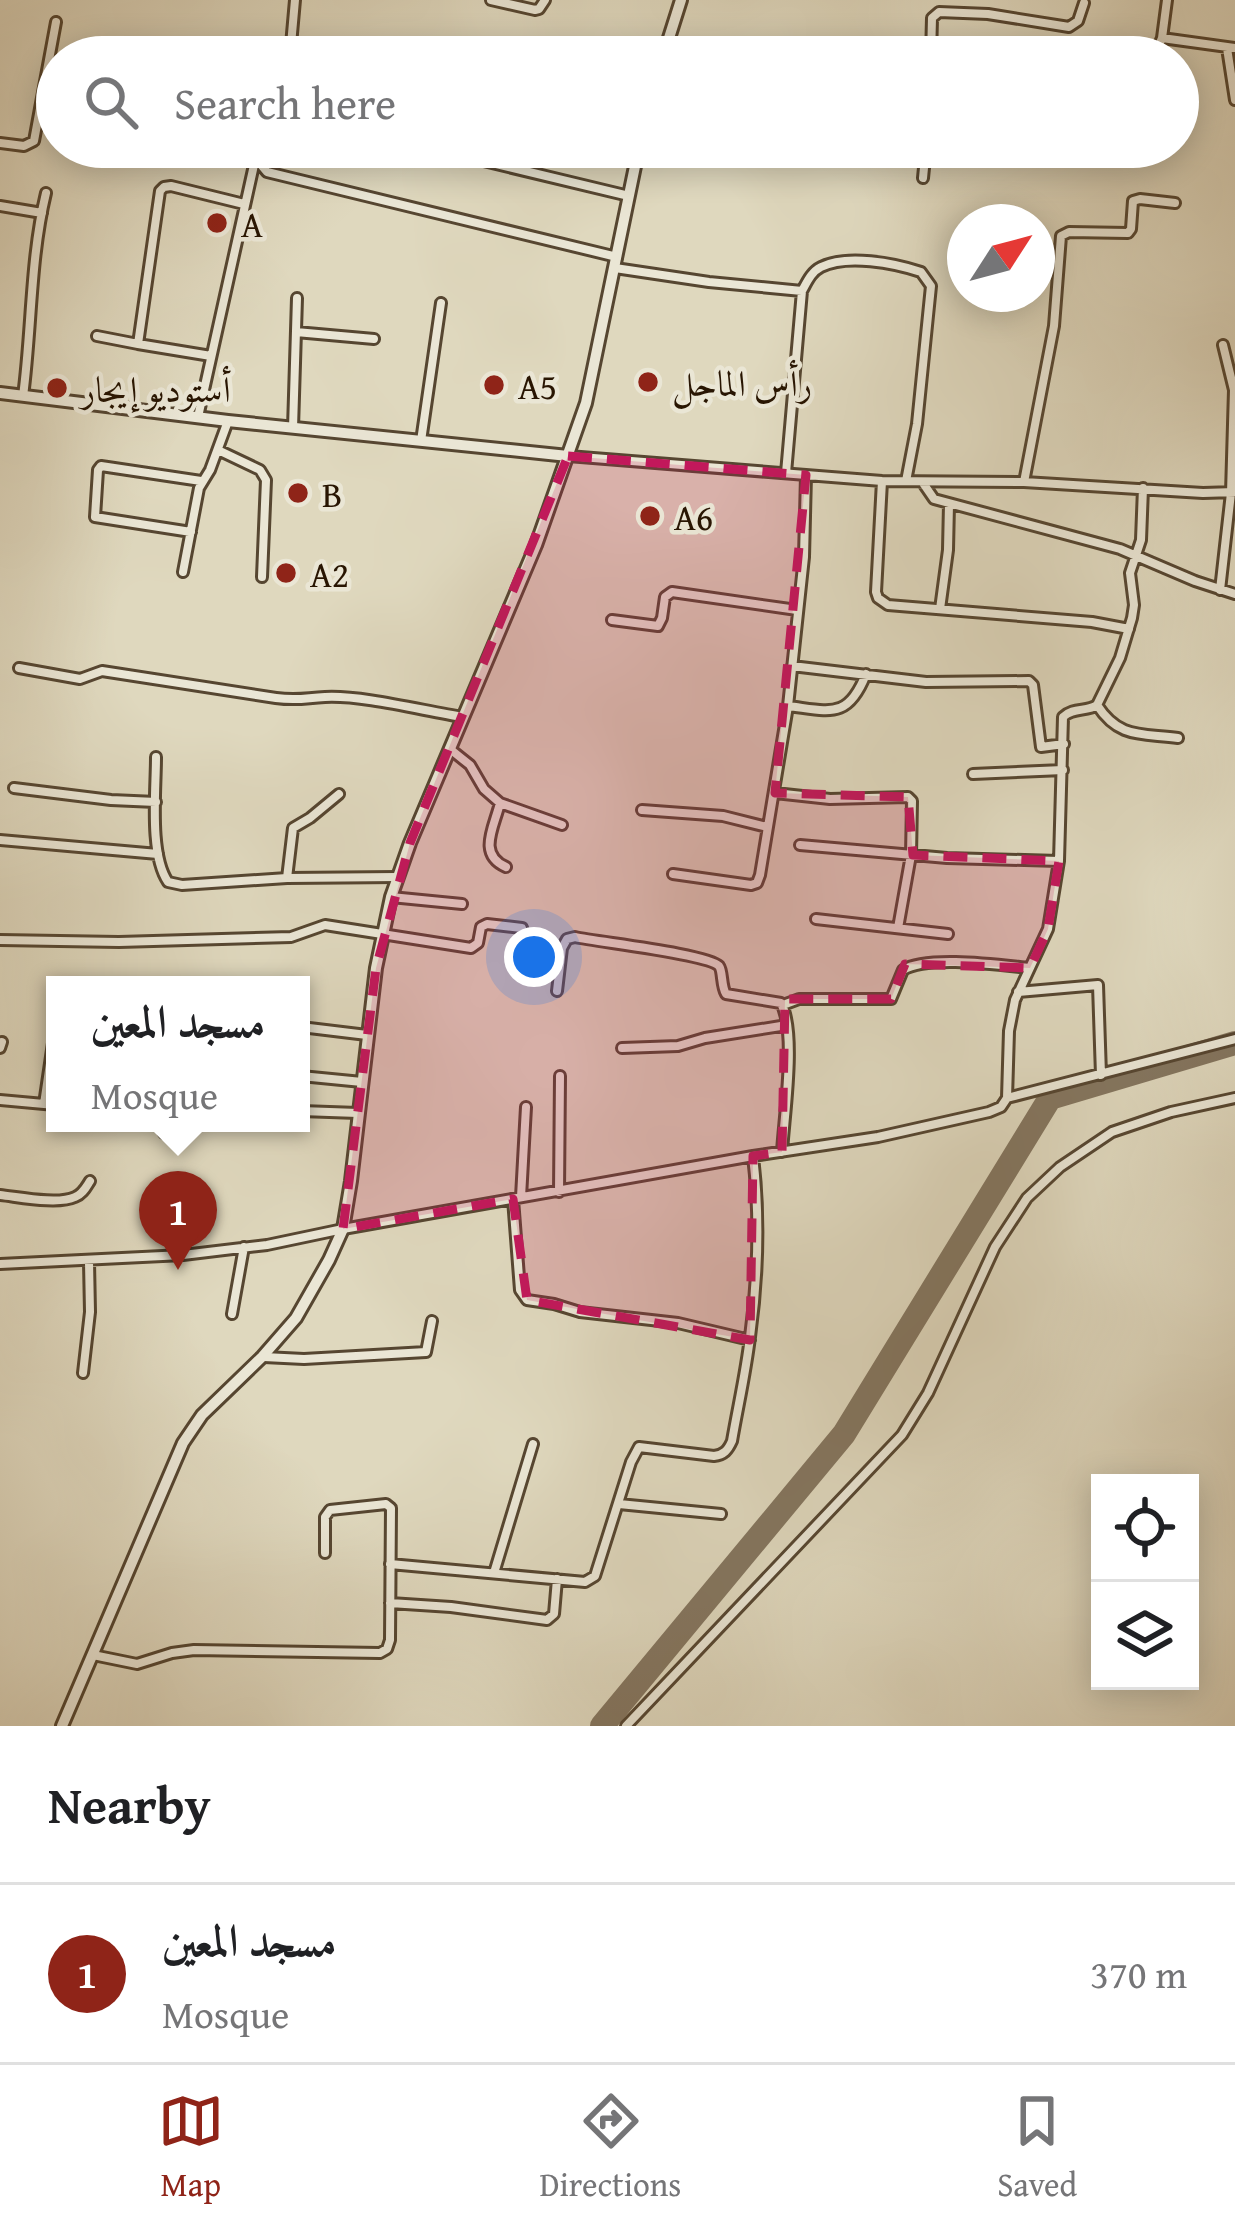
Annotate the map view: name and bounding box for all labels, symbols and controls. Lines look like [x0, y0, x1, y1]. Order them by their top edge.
search box [36, 36, 1199, 168]
icon: search [78, 69, 144, 135]
text: Search here [174, 70, 396, 135]
place label: A [241, 197, 263, 250]
north arrow [947, 204, 1055, 312]
marker: A [204, 210, 230, 236]
place label: رأس الماجل [672, 356, 812, 409]
place label: A5 [518, 359, 557, 412]
place label: أستوديو إيجار [78, 362, 232, 415]
marker: رأس الماجل [635, 369, 661, 395]
marker: A5 [481, 372, 507, 398]
marker: أستوديو إيجار [44, 375, 70, 401]
place label: B [322, 467, 342, 520]
marker: B [285, 480, 311, 506]
place label: A6 [674, 490, 713, 543]
marker: A6 [637, 503, 663, 529]
place label: A2 [310, 547, 349, 600]
marker: A2 [273, 560, 299, 586]
your location [504, 927, 564, 987]
popup [46, 976, 310, 1132]
text: مسجد المعين [91, 988, 265, 1053]
text: Mosque [91, 1066, 218, 1123]
pin: 1 [139, 1171, 217, 1270]
map controls [1091, 1474, 1199, 1690]
button: locate [1091, 1474, 1199, 1582]
button: layers [1091, 1582, 1199, 1690]
text: Nearby [48, 1767, 211, 1842]
text: مسجد المعين [162, 1907, 337, 1972]
text: 1 [77, 1945, 97, 2002]
text: 370 m [1090, 1945, 1187, 2002]
text: Mosque [162, 1985, 289, 2042]
tab: Map [158, 2088, 224, 2208]
tab: Directions [540, 2088, 681, 2208]
tab: Saved [997, 2088, 1077, 2208]

